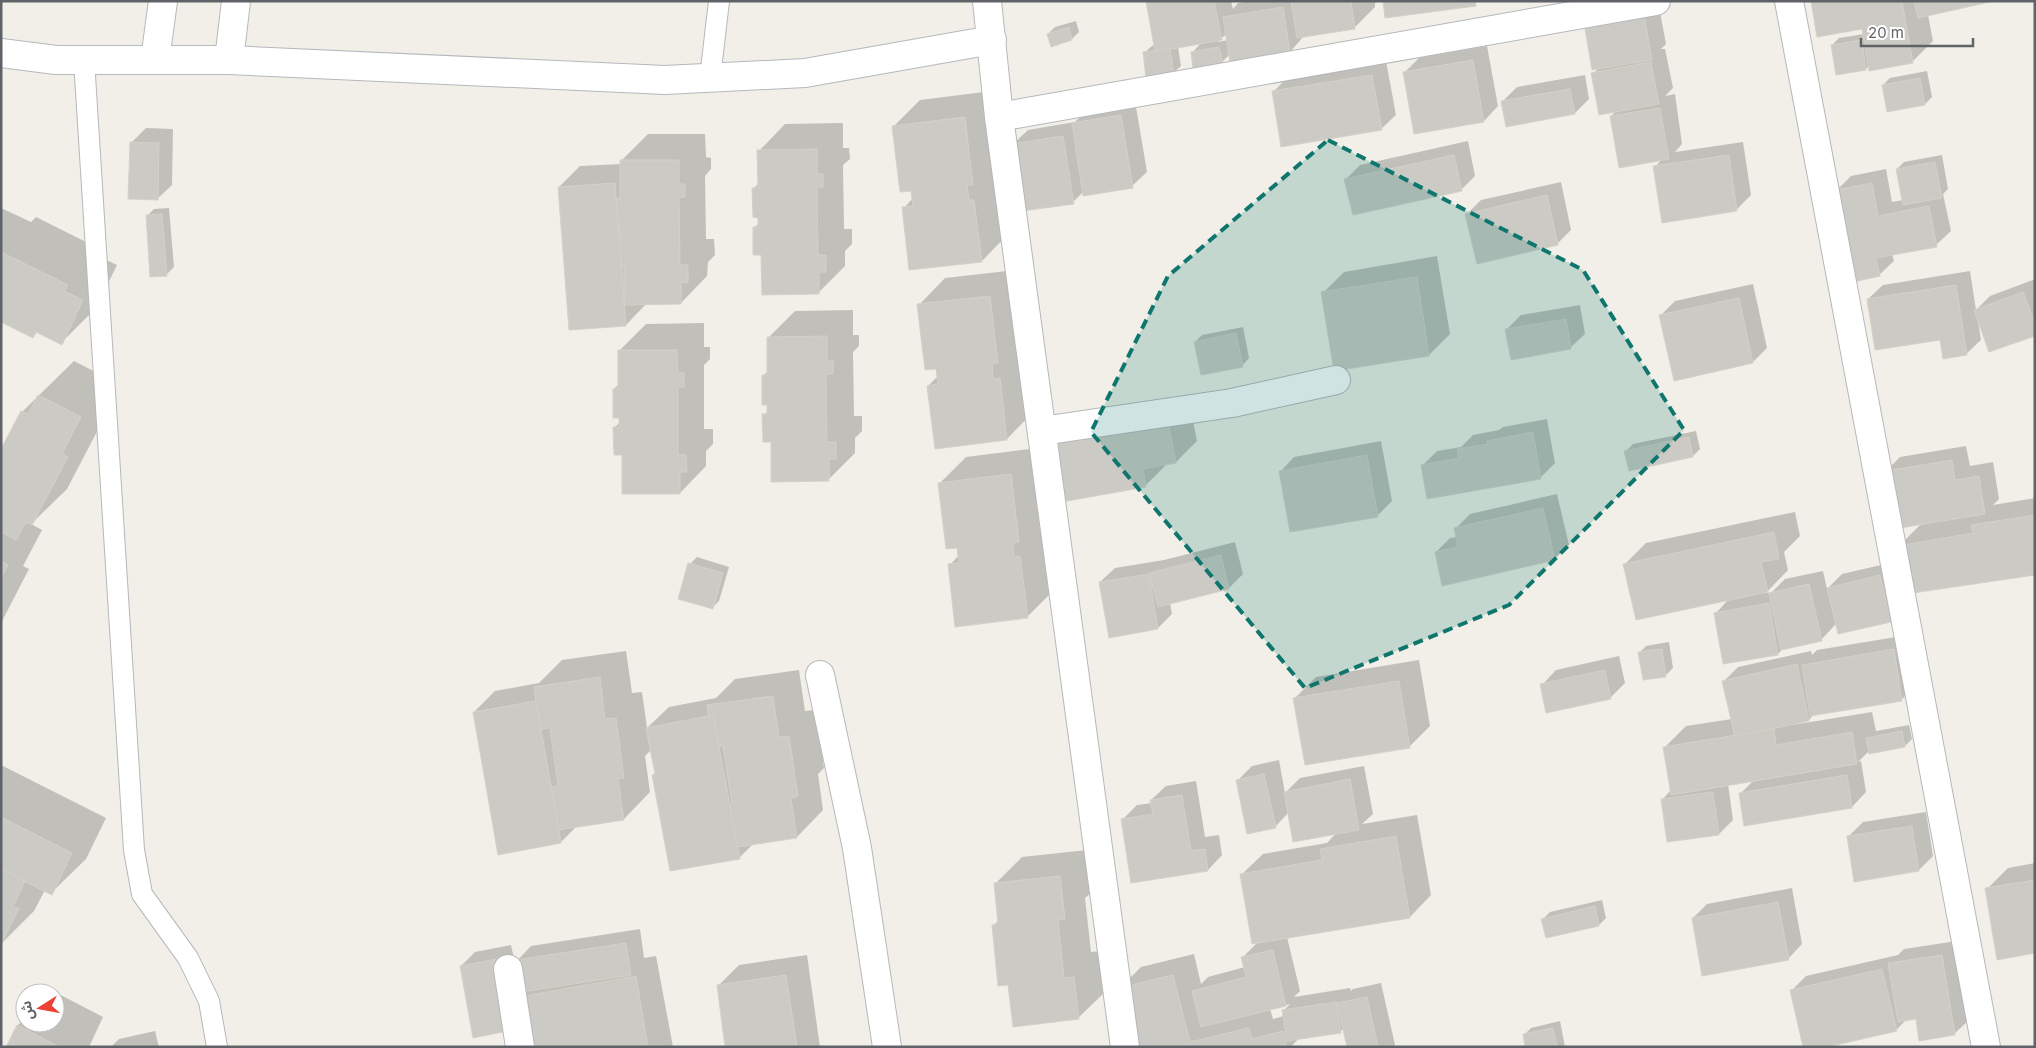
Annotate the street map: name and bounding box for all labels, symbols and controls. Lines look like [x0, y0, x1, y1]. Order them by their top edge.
scale bar [1861, 15, 1974, 47]
text: 20 m [1868, 23, 1904, 42]
north arrow [15, 983, 65, 1033]
text: ش [17, 1000, 37, 1022]

